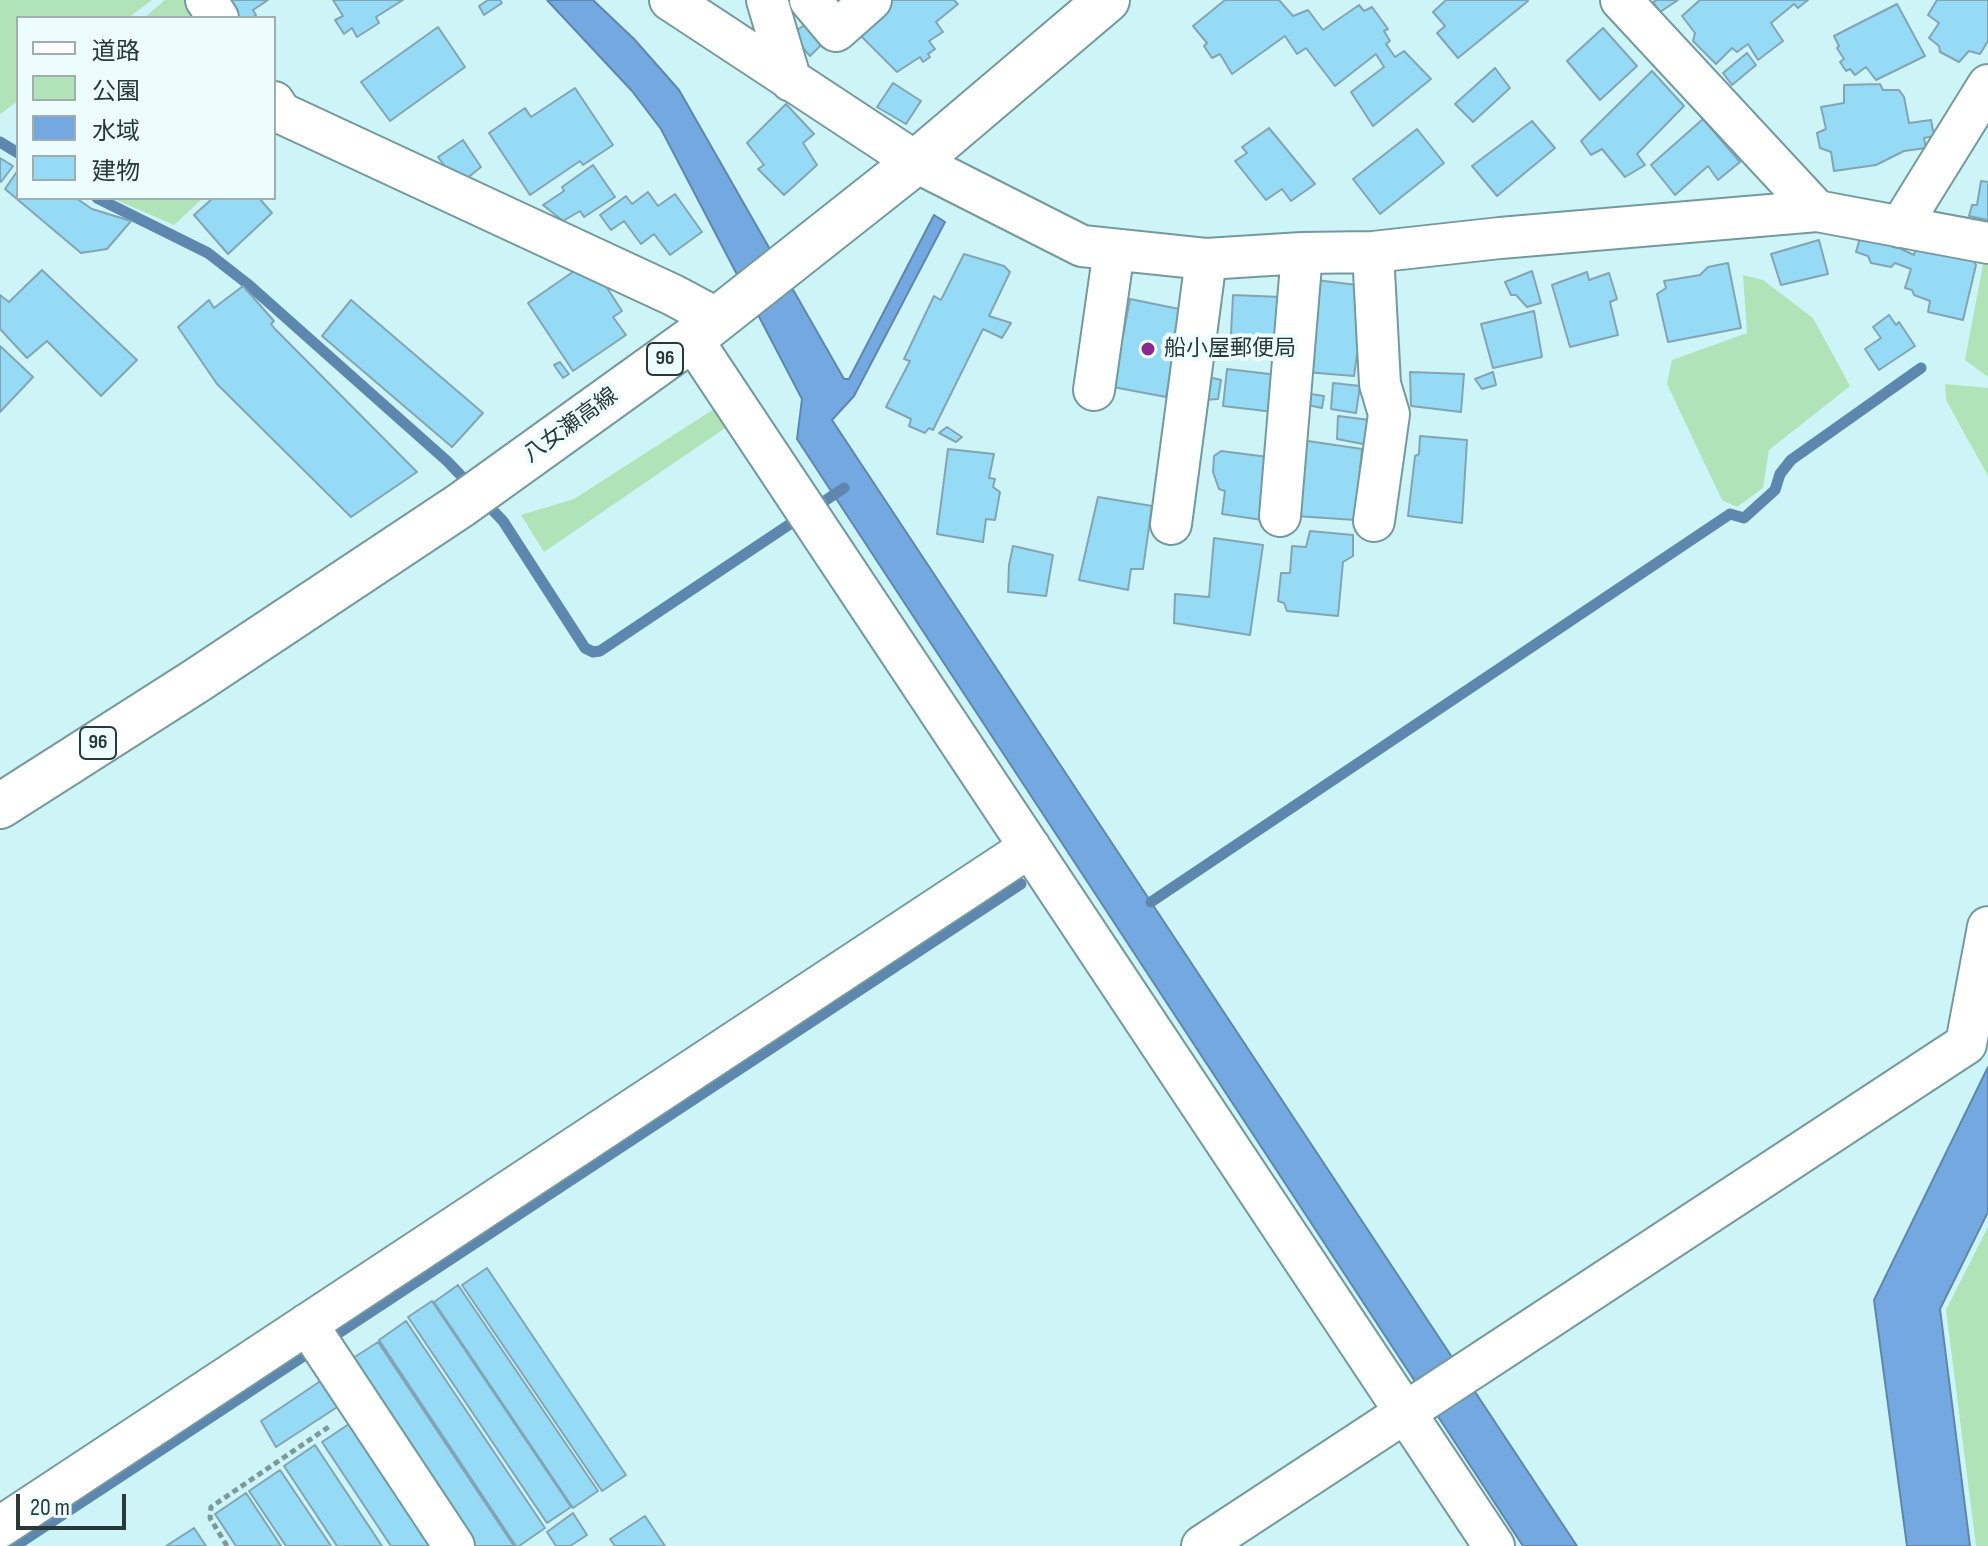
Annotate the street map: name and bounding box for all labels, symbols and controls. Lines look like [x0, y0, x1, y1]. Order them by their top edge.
legend [16, 16, 276, 200]
text: 道路 [92, 37, 140, 66]
text: 公園 [92, 77, 140, 106]
text: 水域 [92, 117, 140, 146]
text: 建物 [92, 157, 140, 186]
place label: 船小屋郵便局 [1164, 336, 1296, 362]
marker: 船小屋郵便局 [1139, 340, 1157, 358]
road number: 96 [647, 343, 683, 375]
street label: 八女瀬高線 [519, 383, 623, 469]
road number: 96 [80, 727, 116, 759]
scale bar [20, 1478, 130, 1528]
text: 20 m [30, 1493, 70, 1522]

